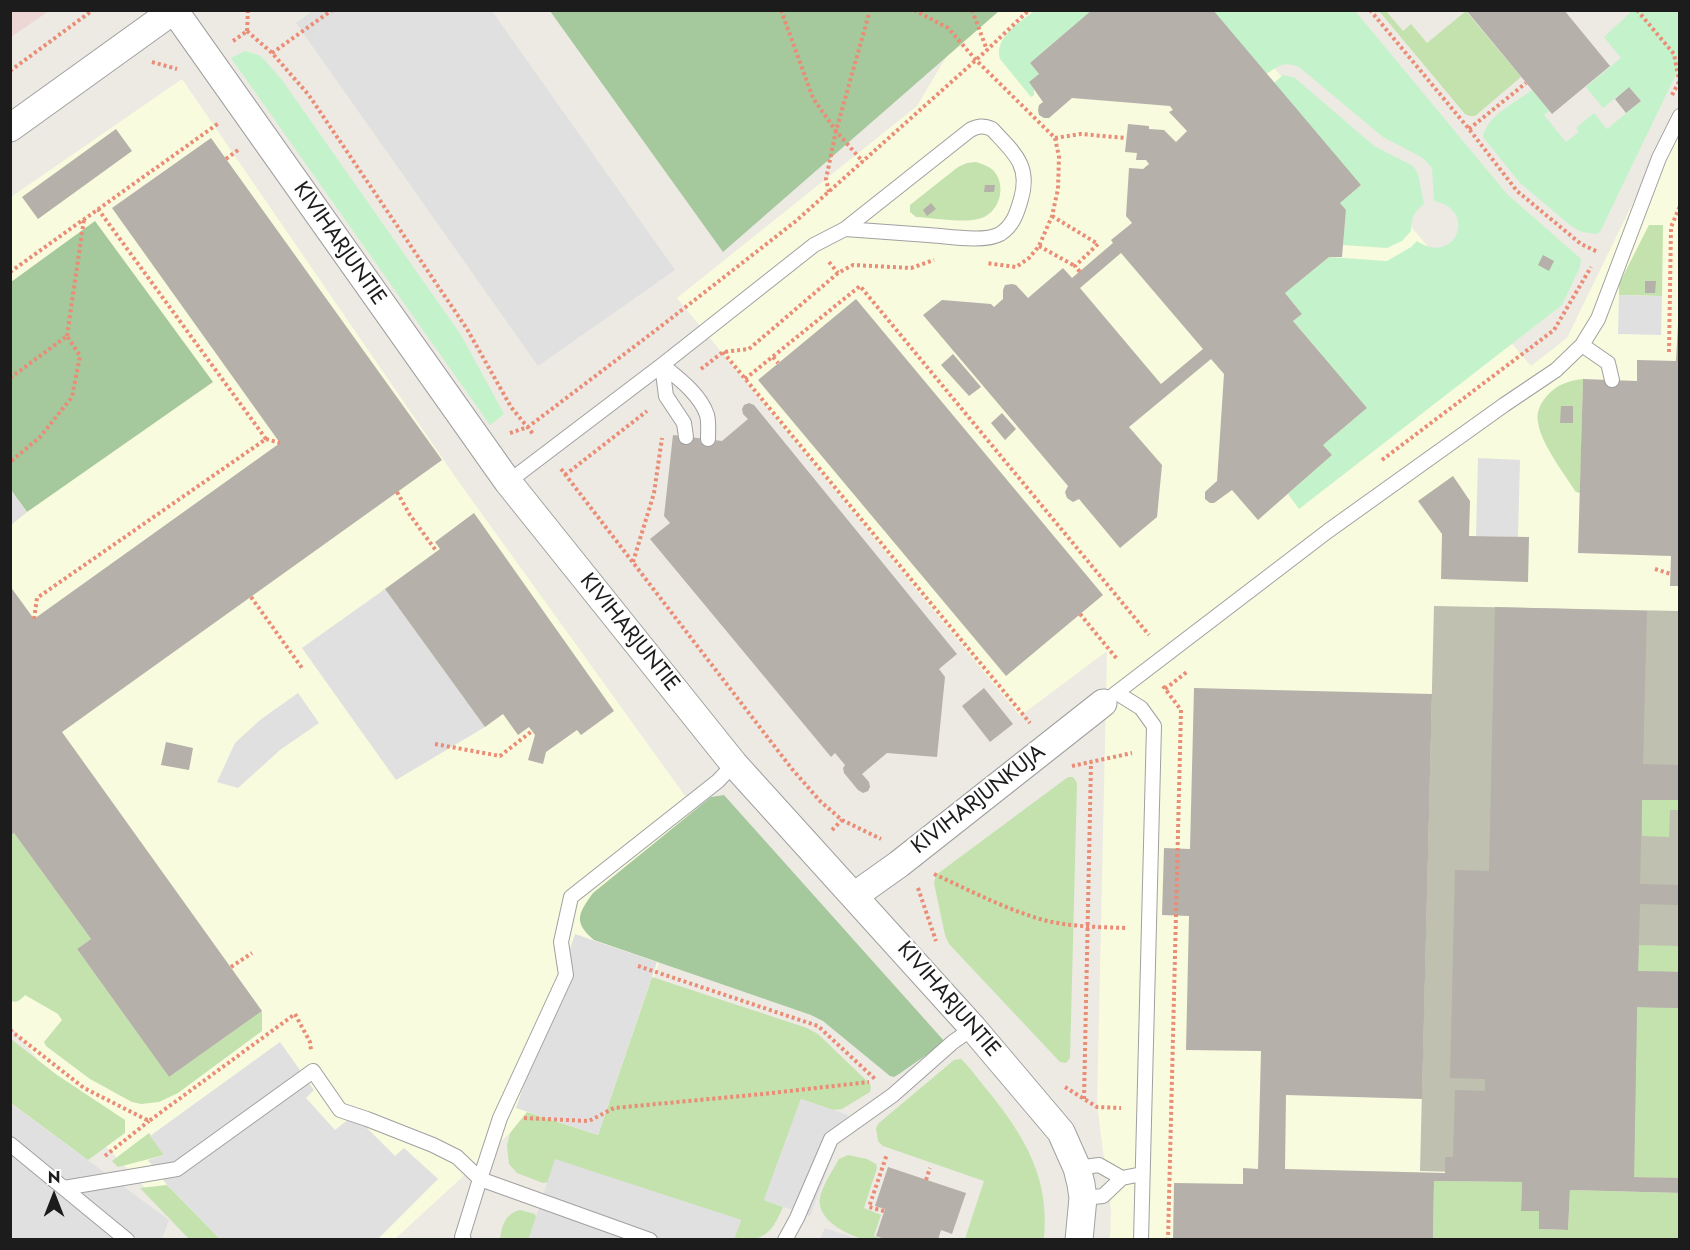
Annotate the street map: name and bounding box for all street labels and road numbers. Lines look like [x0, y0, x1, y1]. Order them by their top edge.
street label: KIVIHARJUNTIE [287, 177, 391, 311]
street label: KIVIHARJUNTIE [573, 569, 685, 697]
street label: KIVIHARJUNKUJA [907, 740, 1051, 860]
street label: KIVIHARJUNTIE [891, 937, 1005, 1063]

